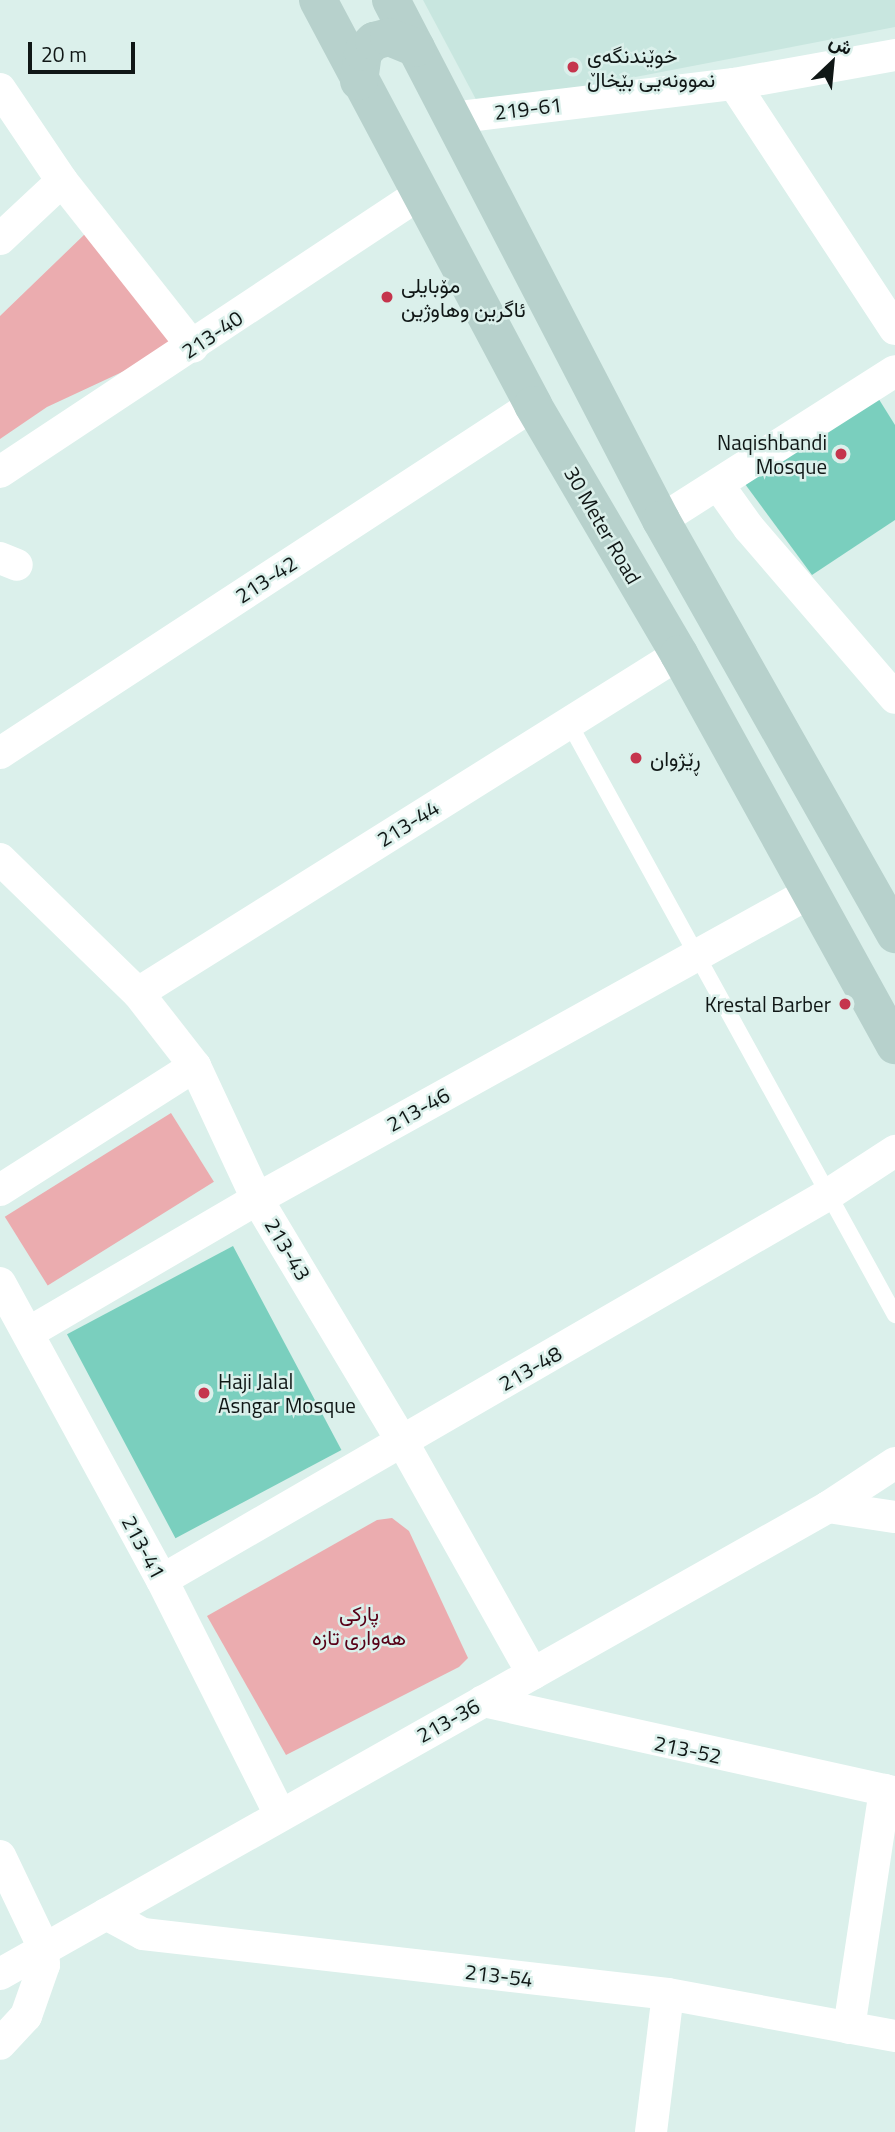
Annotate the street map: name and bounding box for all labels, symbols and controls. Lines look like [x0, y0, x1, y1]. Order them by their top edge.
text: ش [825, 26, 858, 62]
scale bar [32, 28, 138, 72]
north arrow [797, 28, 867, 98]
text: 20 m [41, 38, 87, 70]
place label: خوێندنگەی نموونەیی بێخاڵ [587, 42, 715, 92]
marker: خوێندنگەی نموونەیی بێخاڵ [565, 59, 581, 75]
street label: 219-61 [493, 91, 563, 125]
place label: مۆبایلی ئاگرین وهاوژین [401, 272, 526, 322]
marker: مۆبایلی ئاگرین وهاوژین [379, 289, 395, 305]
street label: 213-40 [177, 305, 247, 363]
place label: Naqishbandi Mosque [717, 429, 827, 479]
marker: Naqishbandi Mosque [833, 446, 849, 462]
street label: 30 Meter Road [559, 462, 647, 588]
street label: 213-42 [231, 550, 301, 608]
place label: ڕێژوان [650, 745, 701, 771]
marker: ڕێژوان [628, 750, 644, 766]
street label: 213-44 [372, 794, 444, 852]
place label: Krestal Barber [705, 991, 831, 1017]
marker: Krestal Barber [837, 996, 853, 1012]
street label: 213-46 [382, 1081, 454, 1137]
street label: 213-43 [260, 1213, 316, 1285]
street label: 213-48 [494, 1340, 566, 1396]
place label: Haji Jalal Asngar Mosque [218, 1368, 356, 1418]
marker: Haji Jalal Asngar Mosque [196, 1385, 212, 1401]
street label: 213-41 [117, 1511, 171, 1583]
park label: پارکی هەواری تازە [312, 1600, 406, 1650]
street label: 213-36 [412, 1692, 484, 1748]
street label: 213-52 [652, 1730, 724, 1768]
street label: 213-54 [464, 1958, 534, 1992]

